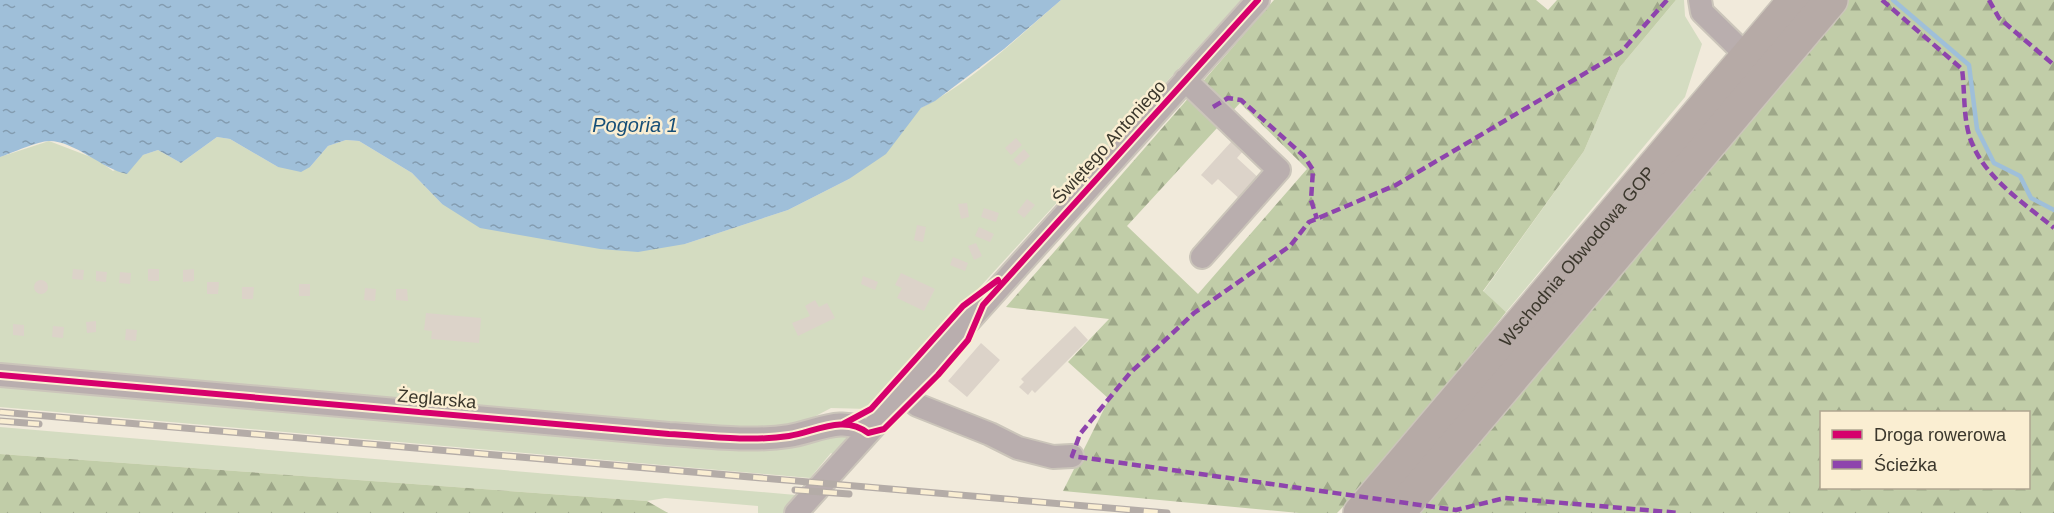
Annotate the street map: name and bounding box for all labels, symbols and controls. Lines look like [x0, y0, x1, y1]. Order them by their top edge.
street label: Świętego Antoniego [1048, 76, 1170, 208]
water label: Pogoria 1 [592, 114, 678, 136]
street label: Wschodnia Obwodowa GOP [1496, 163, 1659, 351]
street label: Żeglarska [397, 386, 478, 412]
legend [1820, 411, 2030, 489]
text: Droga rowerowa [1874, 425, 2007, 445]
text: Ścieżka [1874, 454, 1938, 475]

